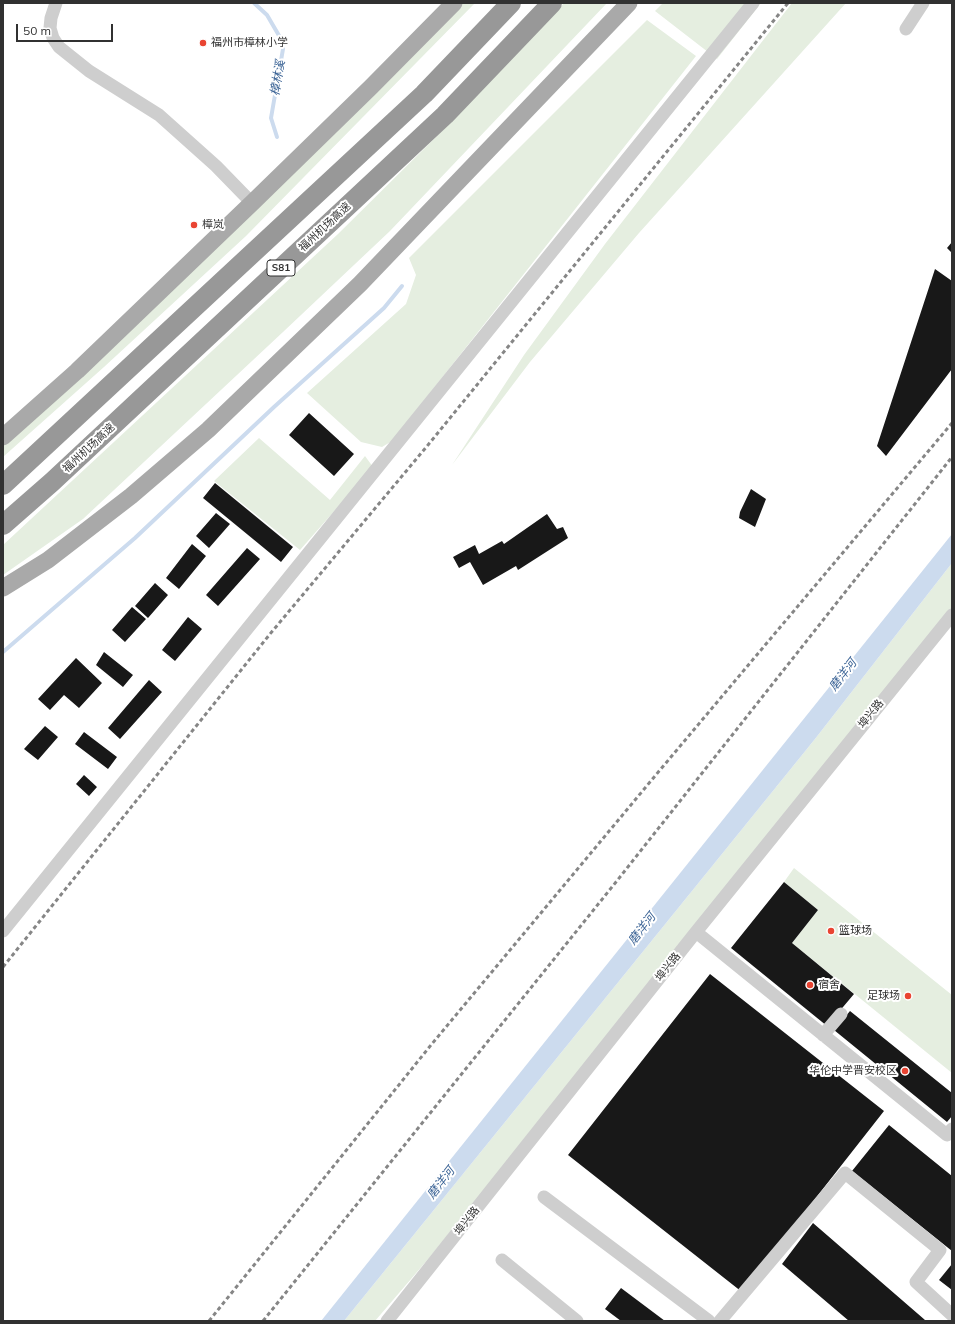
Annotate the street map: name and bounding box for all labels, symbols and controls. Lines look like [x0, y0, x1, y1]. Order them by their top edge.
scale bar [18, 16, 115, 42]
text: 50 m [23, 23, 51, 38]
place label: 福州市樟林小学 [211, 36, 288, 50]
marker: 福州市樟林小学 [198, 38, 208, 48]
water label: 樟林溪 [268, 59, 288, 97]
street label: 福州机场高速 [296, 200, 354, 254]
place label: 樟岚 [202, 218, 224, 232]
marker: 樟岚 [189, 220, 199, 230]
road number: S81 [267, 260, 295, 276]
street label: 福州机场高速 [60, 421, 118, 475]
water label: 磨洋河 [826, 656, 860, 694]
street label: 埠兴路 [855, 697, 887, 731]
water label: 磨洋河 [625, 910, 659, 948]
place label: 篮球场 [839, 924, 872, 938]
marker: 篮球场 [826, 926, 836, 936]
street label: 埠兴路 [653, 950, 683, 984]
place label: 宿舍 [818, 978, 840, 992]
marker: 宿舍 [805, 980, 815, 990]
place label: 足球场 [867, 989, 900, 1003]
marker: 足球场 [903, 991, 913, 1001]
place label: 华伦中学晋安校区 [809, 1064, 897, 1078]
marker: 华伦中学晋安校区 [900, 1066, 910, 1076]
water label: 磨洋河 [424, 1164, 458, 1202]
street label: 埠兴路 [452, 1204, 482, 1238]

